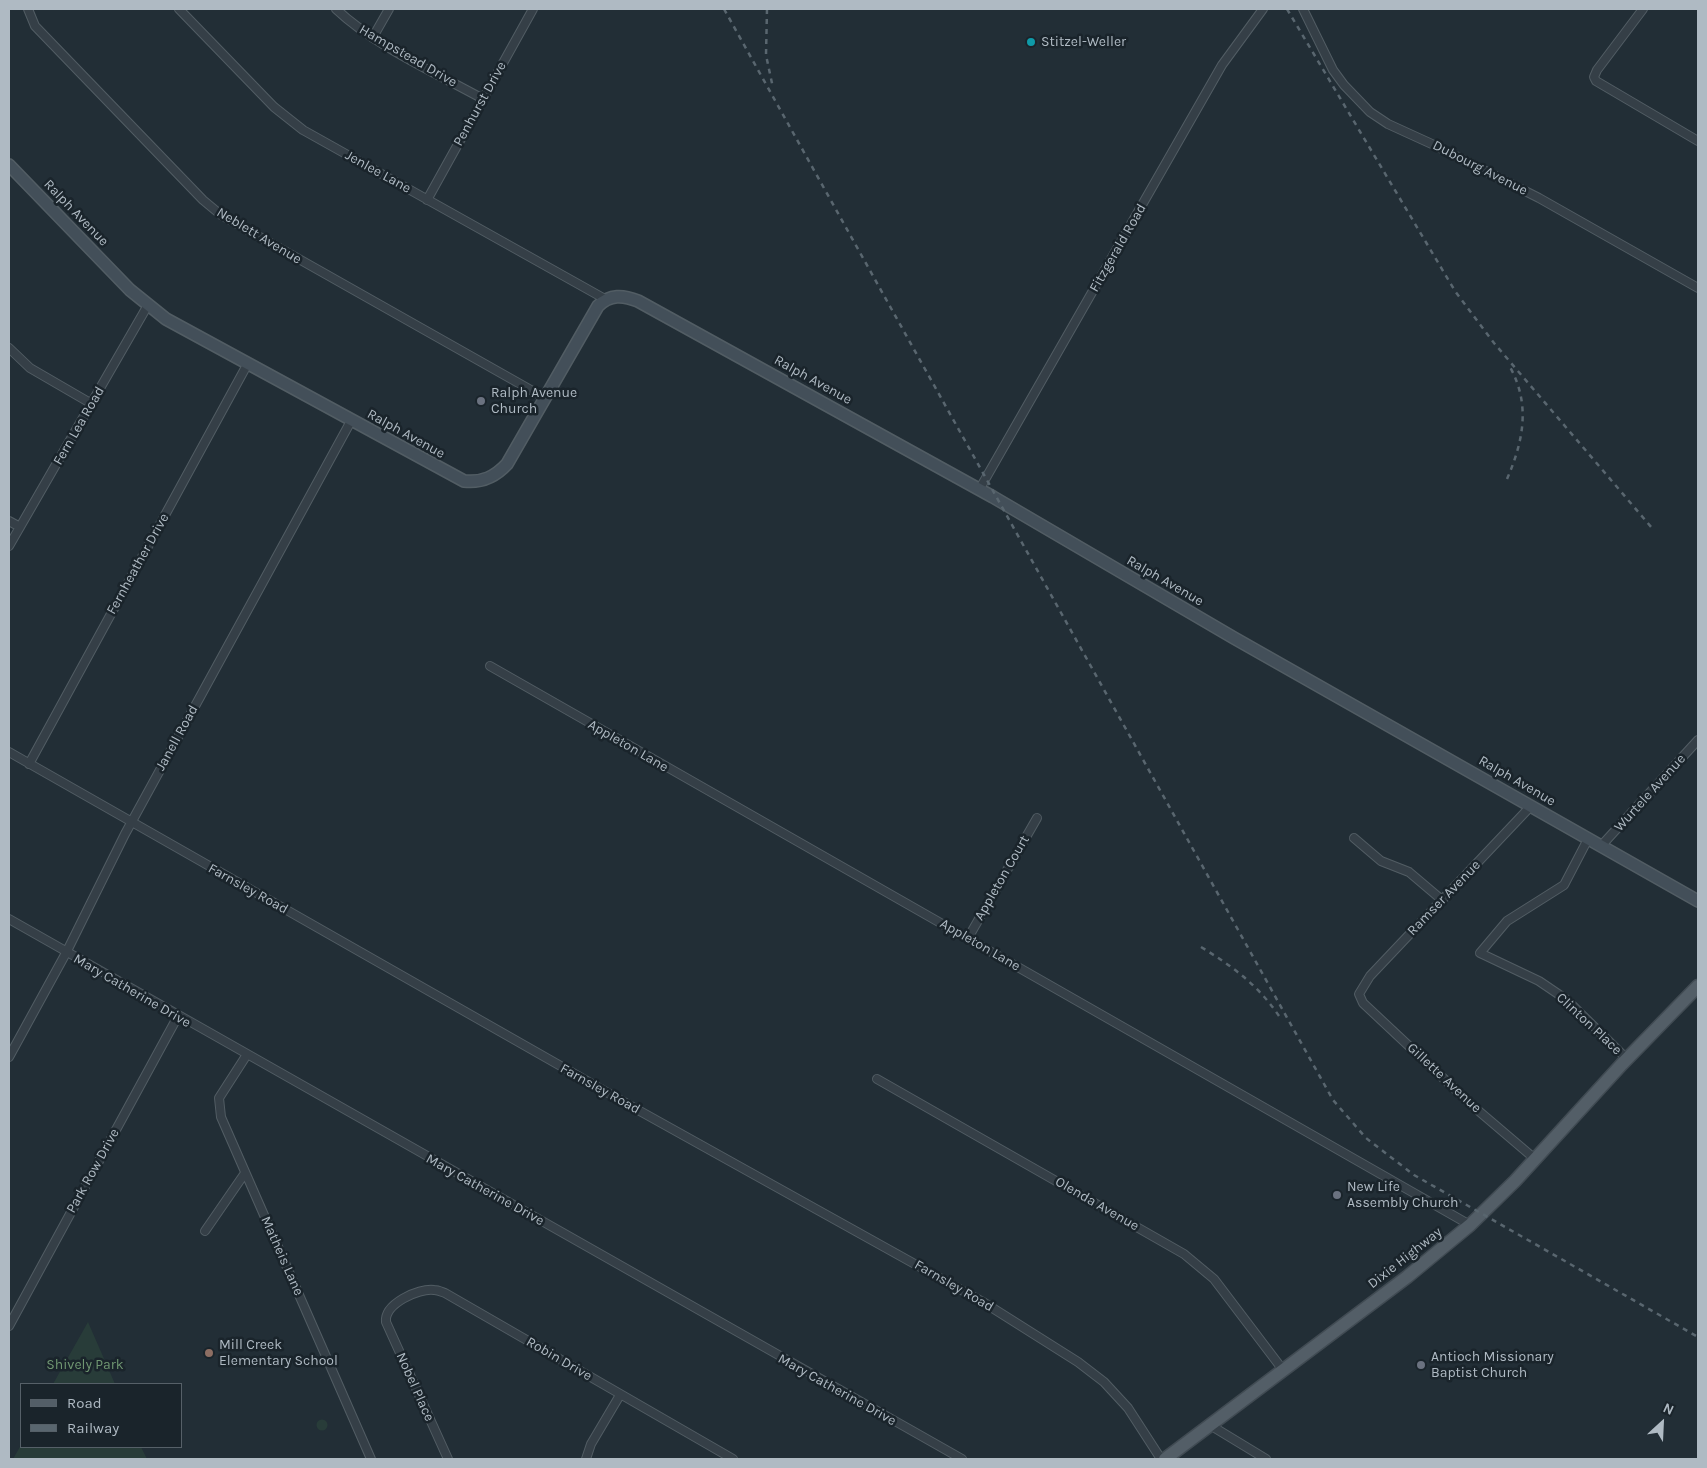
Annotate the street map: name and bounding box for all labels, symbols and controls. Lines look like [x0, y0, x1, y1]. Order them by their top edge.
street label: Hampstead Drive [356, 21, 460, 91]
place label: Stitzel-Weller [1041, 34, 1126, 50]
marker: Stitzel-Weller [1025, 36, 1037, 48]
street label: Penhurst Drive [450, 59, 510, 149]
street label: Dubourg Avenue [1430, 137, 1530, 199]
street label: Jenlee Lane [342, 147, 414, 197]
street label: Ralph Avenue [40, 176, 112, 250]
street label: Fitzgerald Road [1086, 201, 1150, 295]
street label: Neblett Avenue [213, 204, 305, 268]
street label: Ralph Avenue [771, 352, 855, 408]
street label: Fern Lea Road [50, 384, 108, 468]
place label: Ralph Avenue Church [491, 385, 577, 418]
marker: Ralph Avenue Church [475, 395, 487, 407]
street label: Ralph Avenue [364, 406, 448, 462]
street label: Fernheather Drive [103, 511, 173, 617]
street label: Ralph Avenue [1123, 552, 1207, 610]
street label: Janell Road [152, 702, 202, 774]
street label: Appleton Lane [585, 716, 671, 776]
street label: Wurtele Avenue [1611, 751, 1689, 835]
street label: Ralph Avenue [1475, 752, 1559, 810]
street label: Appleton Court [971, 833, 1033, 923]
street label: Ramser Avenue [1404, 857, 1484, 939]
street label: Farnsley Road [205, 860, 291, 918]
street label: Appleton Lane [937, 915, 1023, 975]
street label: Mary Catherine Drive [70, 951, 194, 1031]
street label: Clinton Place [1553, 989, 1625, 1059]
street label: Gillette Avenue [1403, 1039, 1485, 1117]
street label: Farnsley Road [557, 1060, 643, 1118]
street label: Park Row Drive [63, 1126, 123, 1216]
street label: Mary Catherine Drive [423, 1151, 547, 1229]
street label: Olenda Avenue [1052, 1173, 1142, 1235]
place label: New Life Assembly Church [1347, 1179, 1458, 1212]
marker: New Life Assembly Church [1331, 1189, 1343, 1201]
street label: Matheis Lane [257, 1214, 307, 1298]
street label: Dixie Highway [1365, 1224, 1445, 1292]
street label: Farnsley Road [911, 1257, 997, 1315]
street label: Robin Drive [523, 1333, 595, 1385]
place label: Mill Creek Elementary School [219, 1337, 338, 1370]
marker: Mill Creek Elementary School [203, 1347, 215, 1359]
place label: Antioch Missionary Baptist Church [1431, 1349, 1554, 1381]
street label: Nobel Place [392, 1350, 438, 1424]
street label: Mary Catherine Drive [775, 1351, 899, 1429]
park label: Shively Park [46, 1357, 124, 1373]
marker: Antioch Missionary Baptist Church [1415, 1359, 1427, 1371]
legend [20, 1383, 182, 1448]
text: Road [67, 1394, 102, 1412]
north arrow [1637, 1398, 1687, 1448]
text: N [1660, 1399, 1677, 1419]
text: Railway [67, 1419, 119, 1437]

